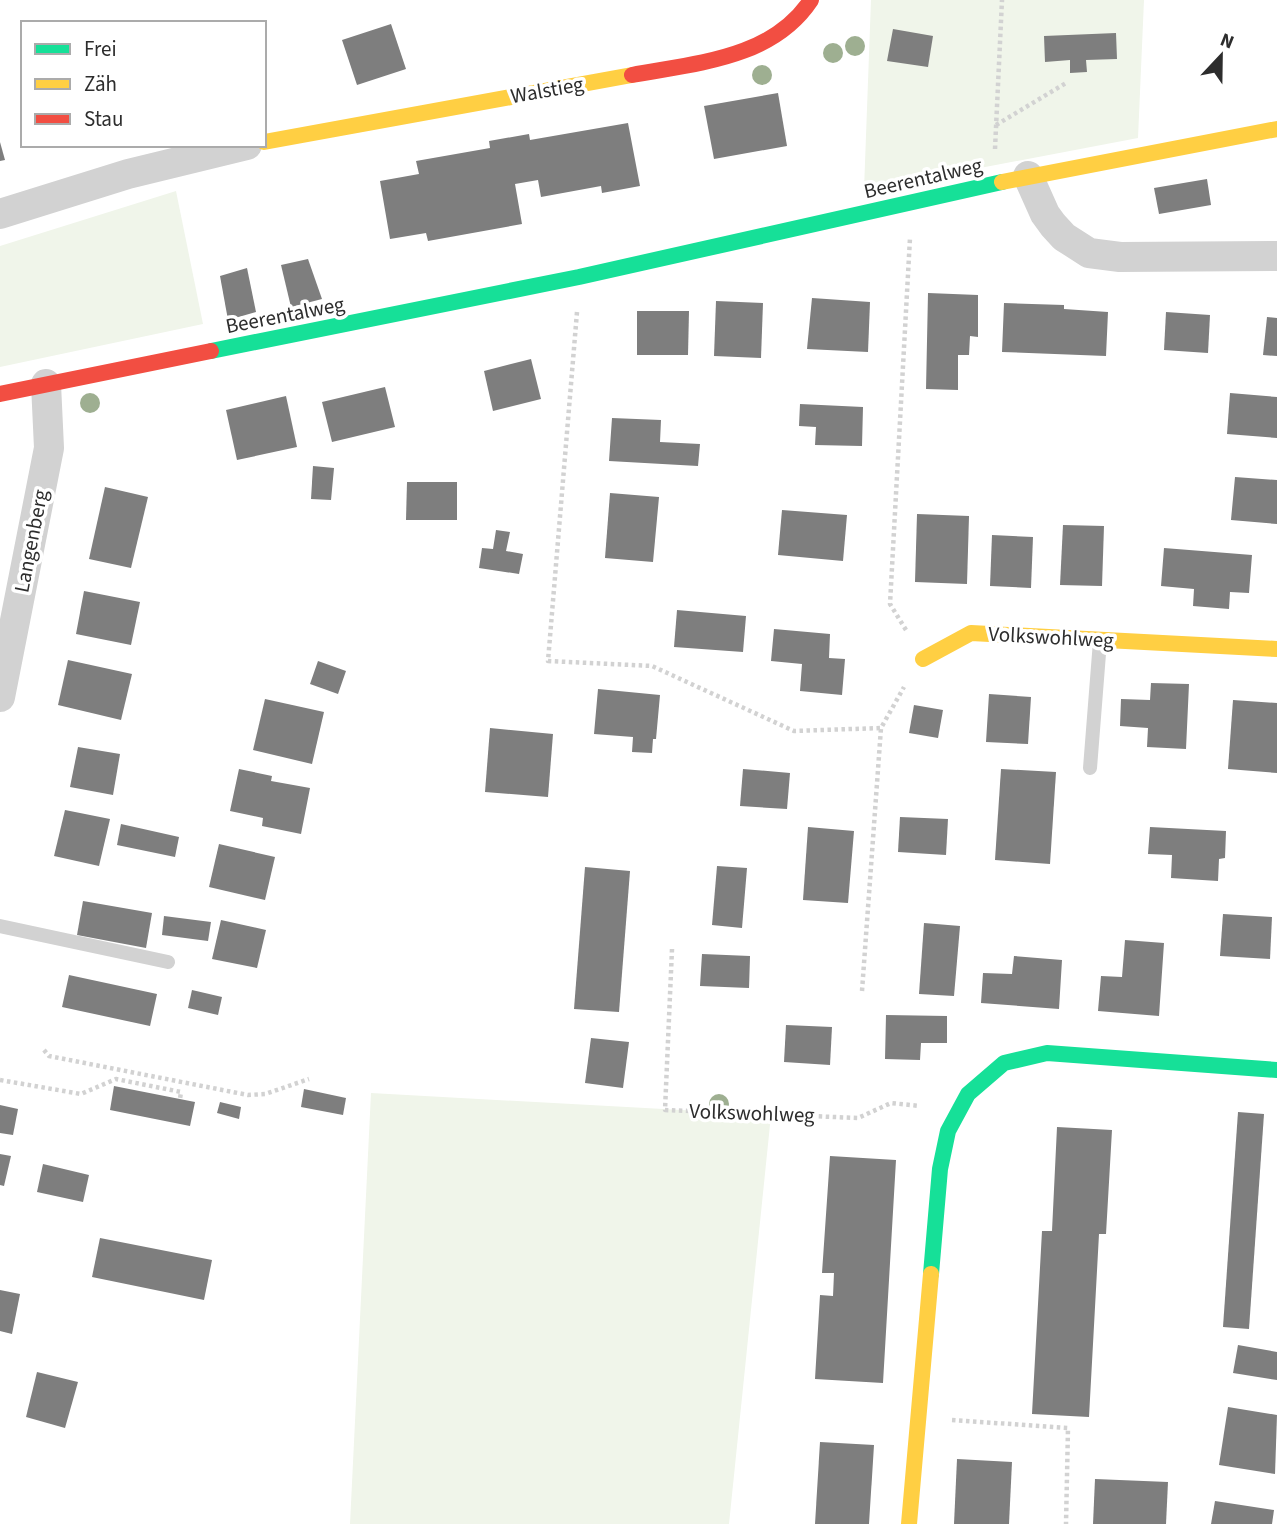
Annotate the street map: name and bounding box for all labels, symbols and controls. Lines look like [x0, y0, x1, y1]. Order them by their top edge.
legend [21, 21, 266, 147]
north arrow [1186, 21, 1256, 91]
text: N [1216, 27, 1238, 57]
text: Frei [84, 34, 117, 64]
text: Zäh [84, 69, 117, 99]
street label: Walstieg [508, 69, 586, 111]
text: Stau [84, 104, 123, 134]
street label: Beerentalweg [861, 150, 986, 206]
street label: Beerentalweg [223, 289, 347, 341]
street label: Langenberg [6, 487, 56, 595]
street label: Volkswohlweg [988, 619, 1115, 655]
street label: Volkswohlweg [689, 1096, 816, 1130]

